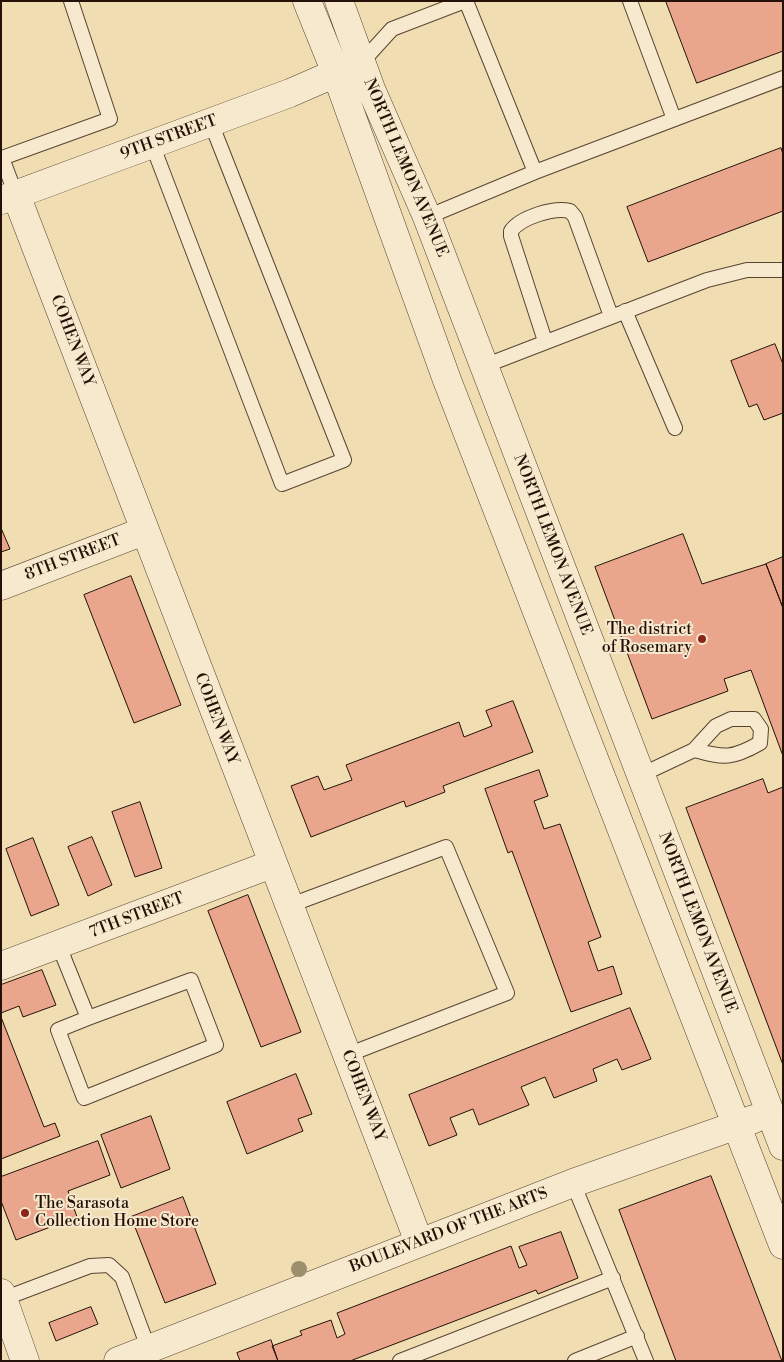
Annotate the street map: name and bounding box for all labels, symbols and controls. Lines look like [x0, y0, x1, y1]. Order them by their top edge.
street label: NORTH LEMON AVENUE [359, 76, 451, 260]
street label: 9TH STREET [118, 112, 220, 164]
street label: COHEN WAY [46, 292, 98, 390]
street label: NORTH LEMON AVENUE [509, 452, 595, 638]
street label: 8TH STREET [22, 531, 124, 585]
place label: The district of Rosemary [602, 620, 692, 658]
marker: The district of Rosemary [696, 633, 708, 645]
street label: COHEN WAY [190, 670, 242, 768]
street label: NORTH LEMON AVENUE [654, 830, 740, 1016]
street label: 7TH STREET [87, 889, 187, 943]
street label: COHEN WAY [337, 1047, 389, 1145]
street label: BOULEVARD OF THE ARTS [347, 1184, 551, 1278]
place label: The Sarasota Collection Home Store [35, 1194, 199, 1232]
marker: The Sarasota Collection Home Store [19, 1207, 31, 1219]

